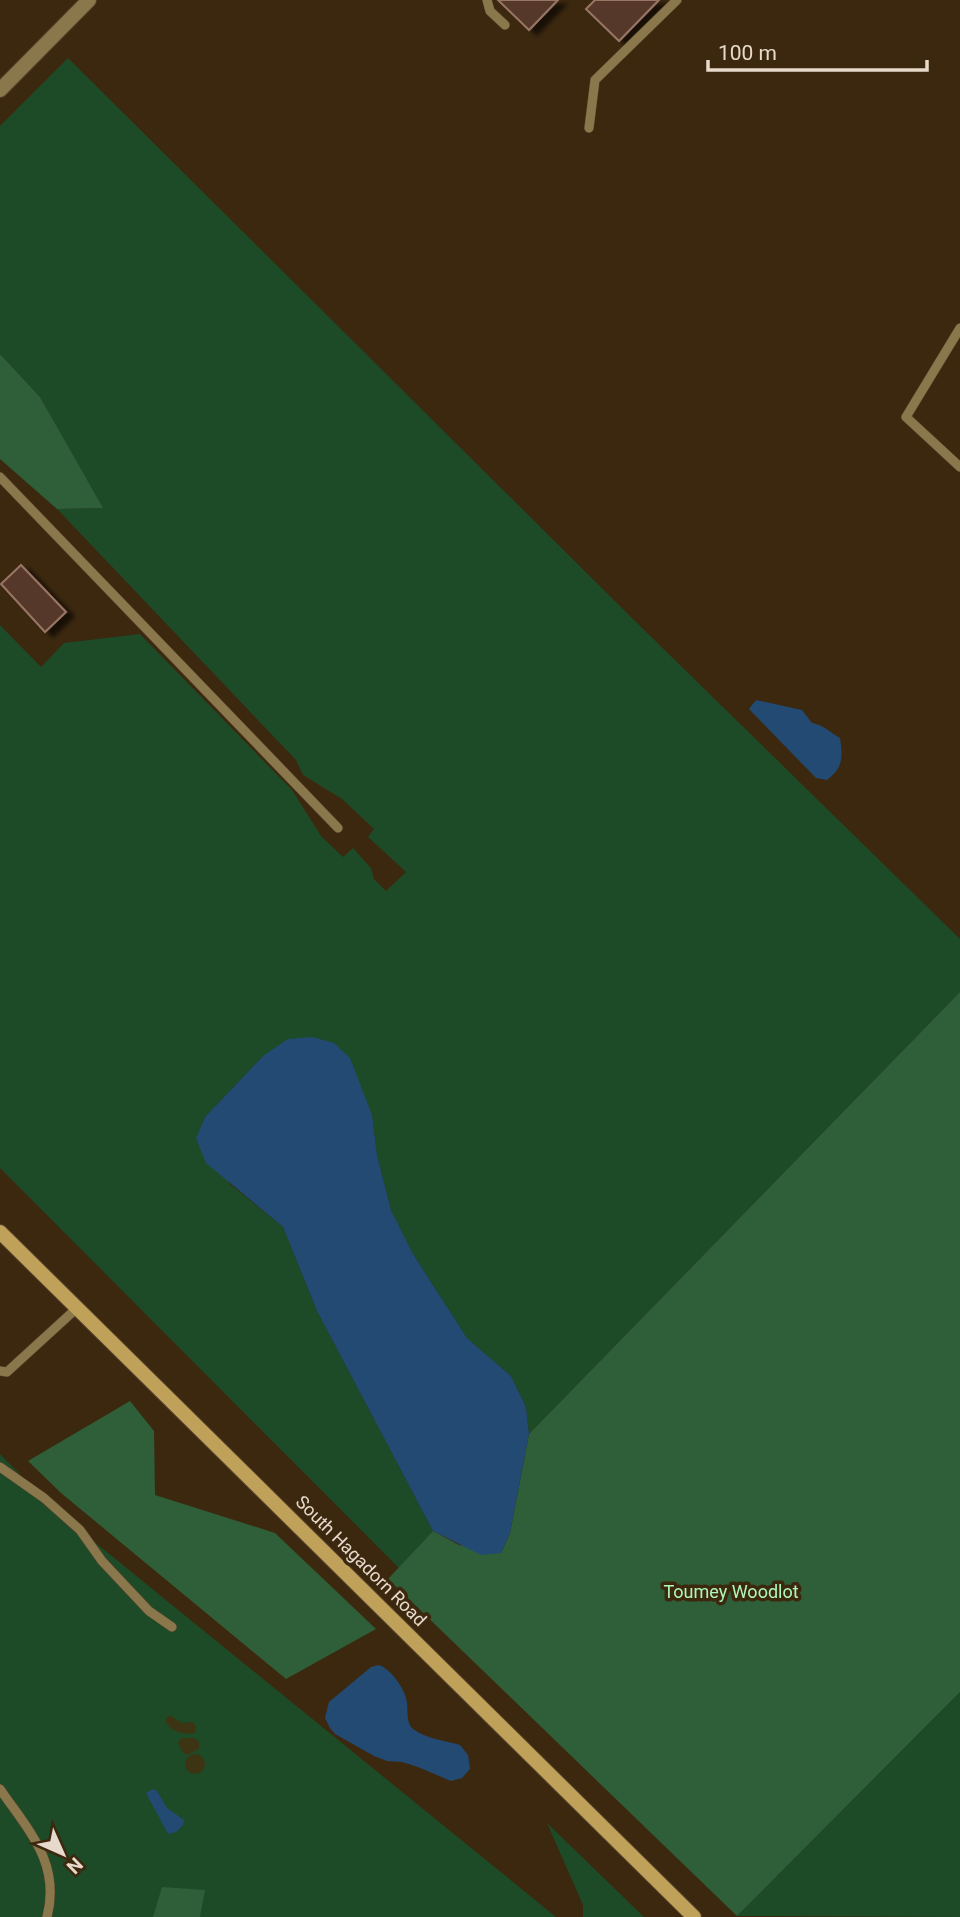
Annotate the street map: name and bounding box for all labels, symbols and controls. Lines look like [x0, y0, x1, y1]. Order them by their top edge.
scale bar [708, 28, 927, 72]
text: 100 m [718, 41, 777, 65]
street label: South Hagadorn Road [292, 1491, 431, 1630]
park label: Toumey Woodlot [663, 1581, 799, 1602]
north arrow [28, 1819, 98, 1889]
text: N [62, 1853, 88, 1879]

